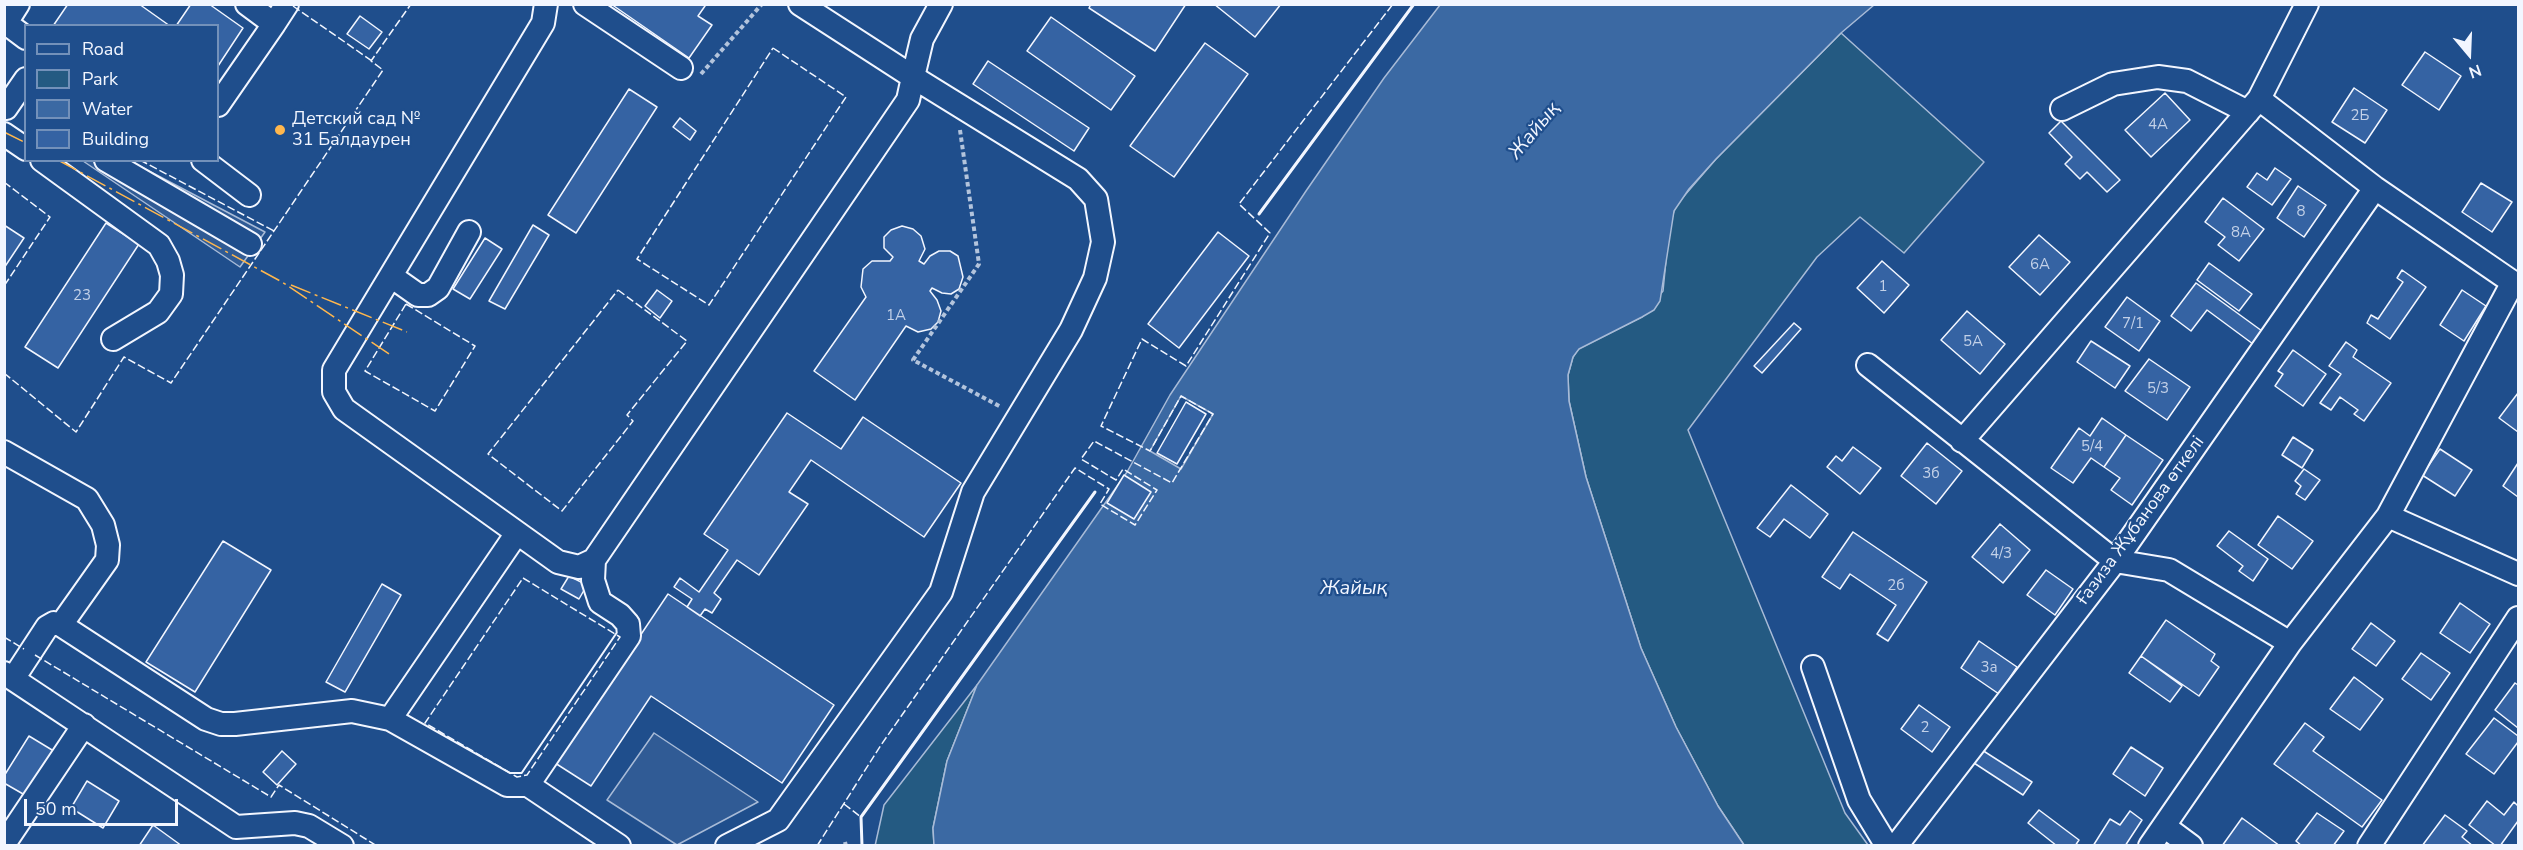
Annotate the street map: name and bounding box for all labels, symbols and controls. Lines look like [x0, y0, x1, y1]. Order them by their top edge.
legend [24, 24, 219, 162]
north arrow [2439, 24, 2499, 84]
text: Road [82, 37, 124, 61]
text: N [2466, 59, 2484, 83]
text: Park [82, 67, 118, 91]
text: Water [82, 97, 133, 121]
water label: Жайық [1504, 97, 1566, 165]
house number: 2Б [2351, 107, 2369, 125]
place label: Детский сад № 31 Балдаурен [292, 109, 420, 152]
house number: 4А [2148, 116, 2168, 134]
marker: Детский сад № 31 Балдаурен [273, 123, 287, 137]
text: Building [82, 127, 149, 151]
house number: 8 [2297, 203, 2305, 221]
house number: 8А [2231, 224, 2251, 242]
house number: 6А [2030, 256, 2050, 274]
house number: 1 [1879, 278, 1887, 296]
house number: 23 [73, 287, 91, 305]
house number: 1А [886, 307, 906, 325]
house number: 7/1 [2122, 315, 2144, 333]
house number: 5А [1963, 333, 1983, 351]
house number: 5/3 [2147, 380, 2169, 398]
street label: Ғазиза Жұбанова өткелі [2072, 432, 2210, 610]
house number: 5/4 [2081, 438, 2103, 456]
house number: 3б [1922, 465, 1940, 483]
house number: 4/3 [1990, 545, 2012, 563]
water label: Жайық [1320, 577, 1388, 601]
house number: 2б [1887, 577, 1905, 595]
house number: 3а [1980, 659, 1998, 677]
house number: 2 [1921, 719, 1929, 737]
scale bar [27, 787, 182, 825]
text: 50 m [35, 797, 77, 821]

